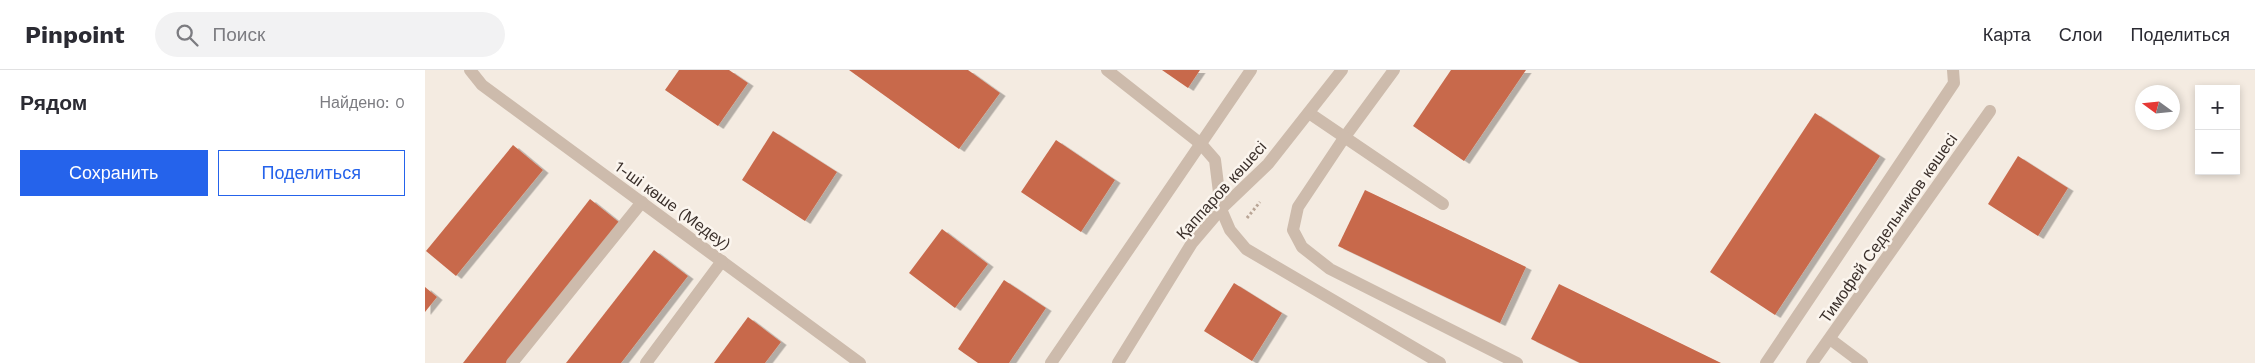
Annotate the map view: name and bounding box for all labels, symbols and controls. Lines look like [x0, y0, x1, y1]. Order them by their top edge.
search box [155, 12, 505, 57]
text: Pinpoint [25, 21, 125, 49]
icon: search [173, 21, 201, 49]
text: Поиск [213, 23, 265, 46]
text: Карта [1983, 24, 2031, 45]
text: Слои [2059, 24, 2103, 45]
text: Поделиться [2131, 24, 2230, 45]
north arrow [2135, 85, 2180, 130]
map controls [2195, 85, 2240, 175]
button: + [2195, 85, 2240, 130]
text: Рядом [20, 90, 87, 115]
text: Найдено: 0 [319, 93, 405, 112]
street label: Тимофей Седельников көшесі [1816, 130, 1961, 327]
button: − [2195, 130, 2240, 175]
street label: Қаппаров көшесі [1172, 137, 1270, 243]
button: Сохранить [20, 150, 208, 196]
button: Поделиться [218, 150, 405, 196]
street label: 1-ші көше (Медеу) [611, 157, 734, 254]

